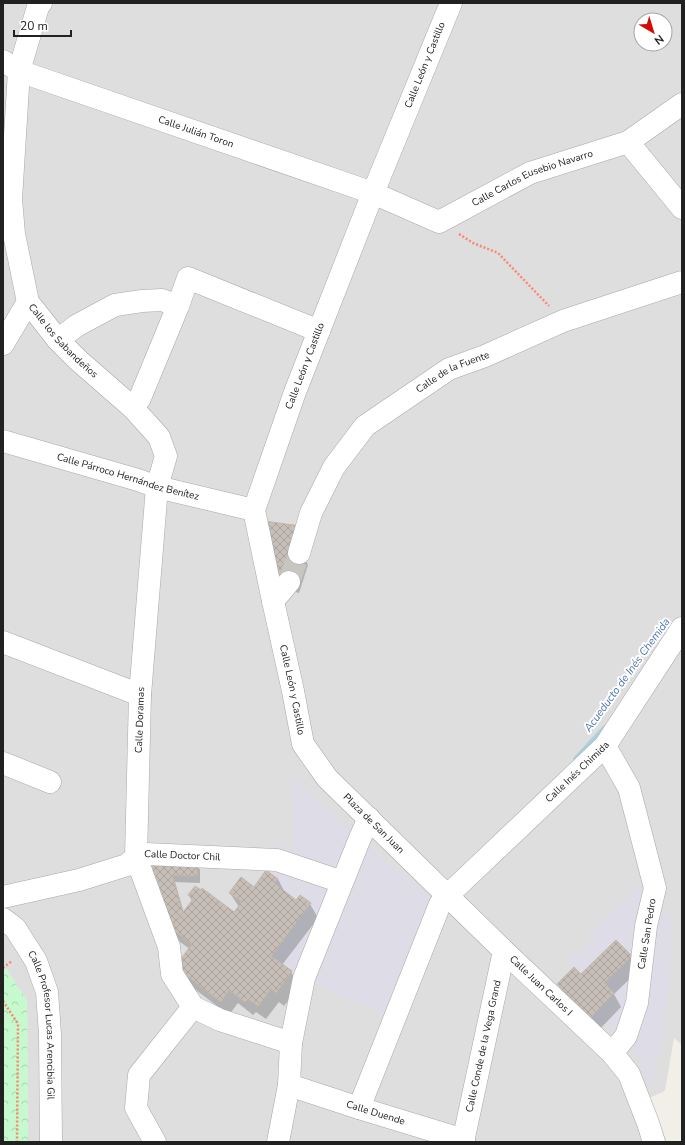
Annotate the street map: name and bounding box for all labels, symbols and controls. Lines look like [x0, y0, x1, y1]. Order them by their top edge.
scale bar [14, 12, 71, 38]
north arrow [633, 12, 673, 52]
text: 20 m [20, 18, 48, 34]
street label: Calle León y Castillo [401, 19, 449, 110]
text: N [651, 31, 667, 48]
street label: Calle Julián Toron [156, 112, 236, 151]
street label: Calle Carlos Eusebio Navarro [469, 146, 595, 210]
street label: Calle los Sabandeños [25, 301, 101, 381]
street label: Calle León y Castillo [282, 320, 328, 411]
street label: Calle de la Fuente [413, 348, 492, 396]
street label: Calle Párroco Hernández Benítez [55, 450, 201, 504]
water label: Acueducto de Inés Chemida [580, 615, 674, 736]
street label: Calle León y Castillo [276, 643, 308, 737]
street label: Calle Doramas [132, 687, 148, 753]
street label: Calle Inés Chimida [542, 739, 613, 806]
street label: Plaza de San Juan [340, 790, 407, 857]
street label: Calle Doctor Chil [144, 847, 221, 864]
street label: Calle San Pedro [634, 897, 660, 970]
street label: Calle Profesor Lucas Arencibia Gil [24, 948, 58, 1100]
street label: Calle Juan Carlos I [506, 953, 576, 1019]
street label: Calle Conde de la Vega Grand [463, 979, 505, 1114]
street label: Calle Duende [344, 1097, 407, 1129]

